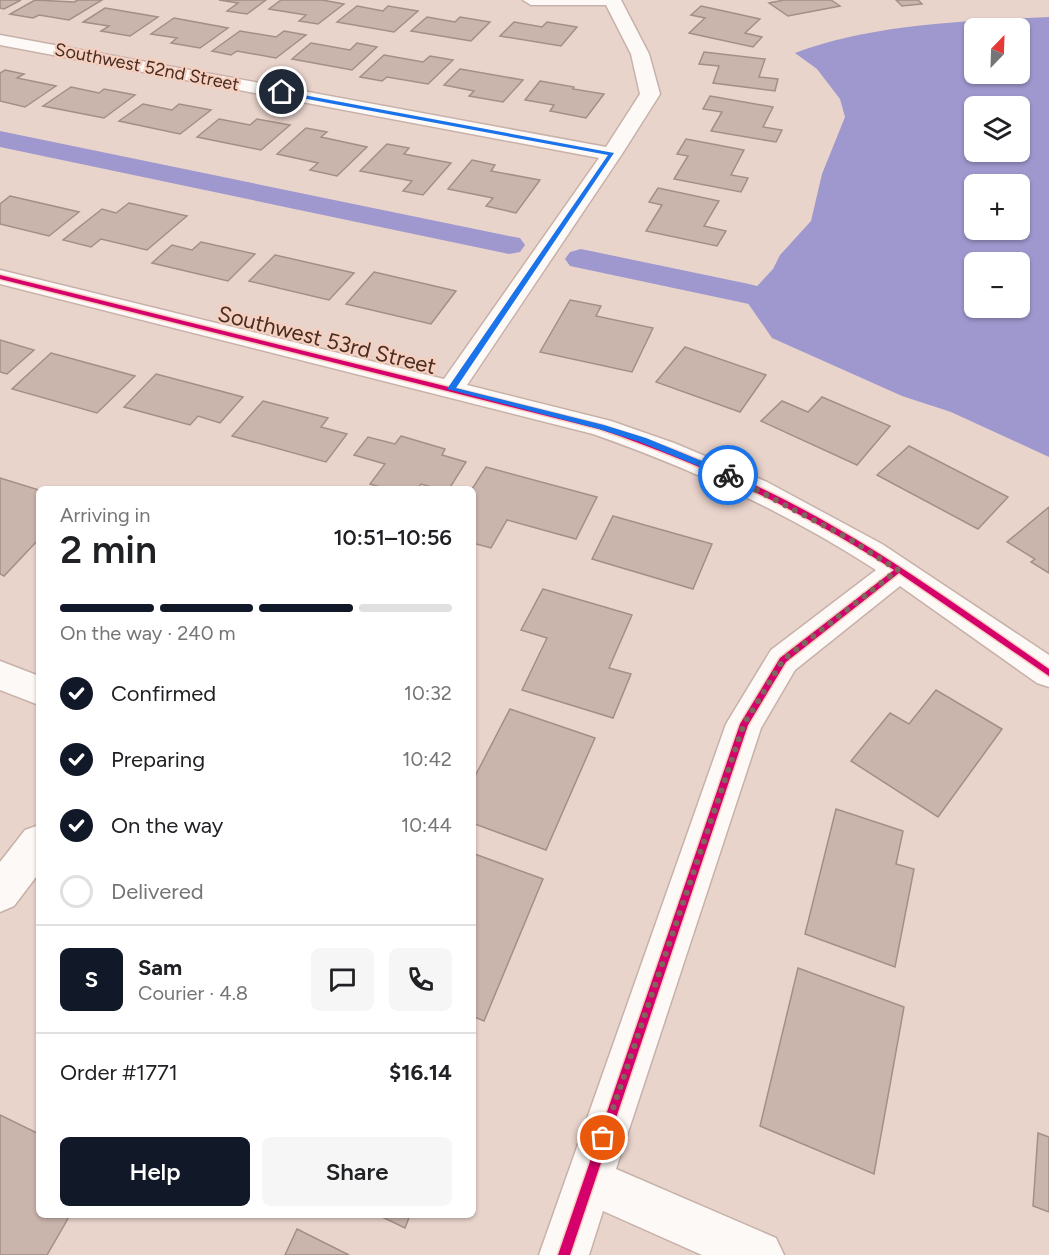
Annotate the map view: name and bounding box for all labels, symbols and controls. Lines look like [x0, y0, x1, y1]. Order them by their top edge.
north arrow [964, 18, 1030, 84]
map controls [964, 18, 1030, 318]
street label: Southwest 52nd Street [53, 38, 241, 96]
pin [256, 66, 307, 117]
icon: home [265, 75, 298, 108]
button: layers [964, 96, 1030, 162]
button: + [964, 174, 1030, 240]
button: − [964, 252, 1030, 318]
street label: Southwest 53rd Street [215, 300, 439, 380]
courier [698, 445, 758, 505]
icon: bike [712, 459, 745, 492]
text: Arriving in [60, 503, 150, 527]
text: 10:51–10:56 [333, 524, 452, 551]
text: 2 min [60, 526, 157, 573]
text: On the way · 240 m [60, 621, 236, 645]
icon: check [60, 677, 93, 710]
text: Confirmed [111, 680, 216, 707]
text: 10:32 [404, 681, 452, 705]
icon: check [60, 743, 93, 776]
text: Preparing [111, 746, 205, 773]
text: 10:42 [402, 747, 452, 771]
icon: check [60, 809, 93, 842]
text: On the way [111, 812, 223, 839]
text: 10:44 [401, 813, 452, 837]
text: Delivered [111, 878, 204, 905]
button: chat [311, 948, 374, 1011]
button: phone [389, 948, 452, 1011]
text: Sam [138, 954, 182, 981]
text: S [85, 966, 98, 993]
text: Courier · 4.8 [138, 981, 248, 1005]
text: Order #1771 [60, 1059, 178, 1086]
text: $16.14 [389, 1059, 452, 1086]
pin [577, 1112, 628, 1163]
icon: bag [586, 1121, 619, 1154]
button: Help [60, 1137, 250, 1206]
button: Share [262, 1137, 452, 1206]

